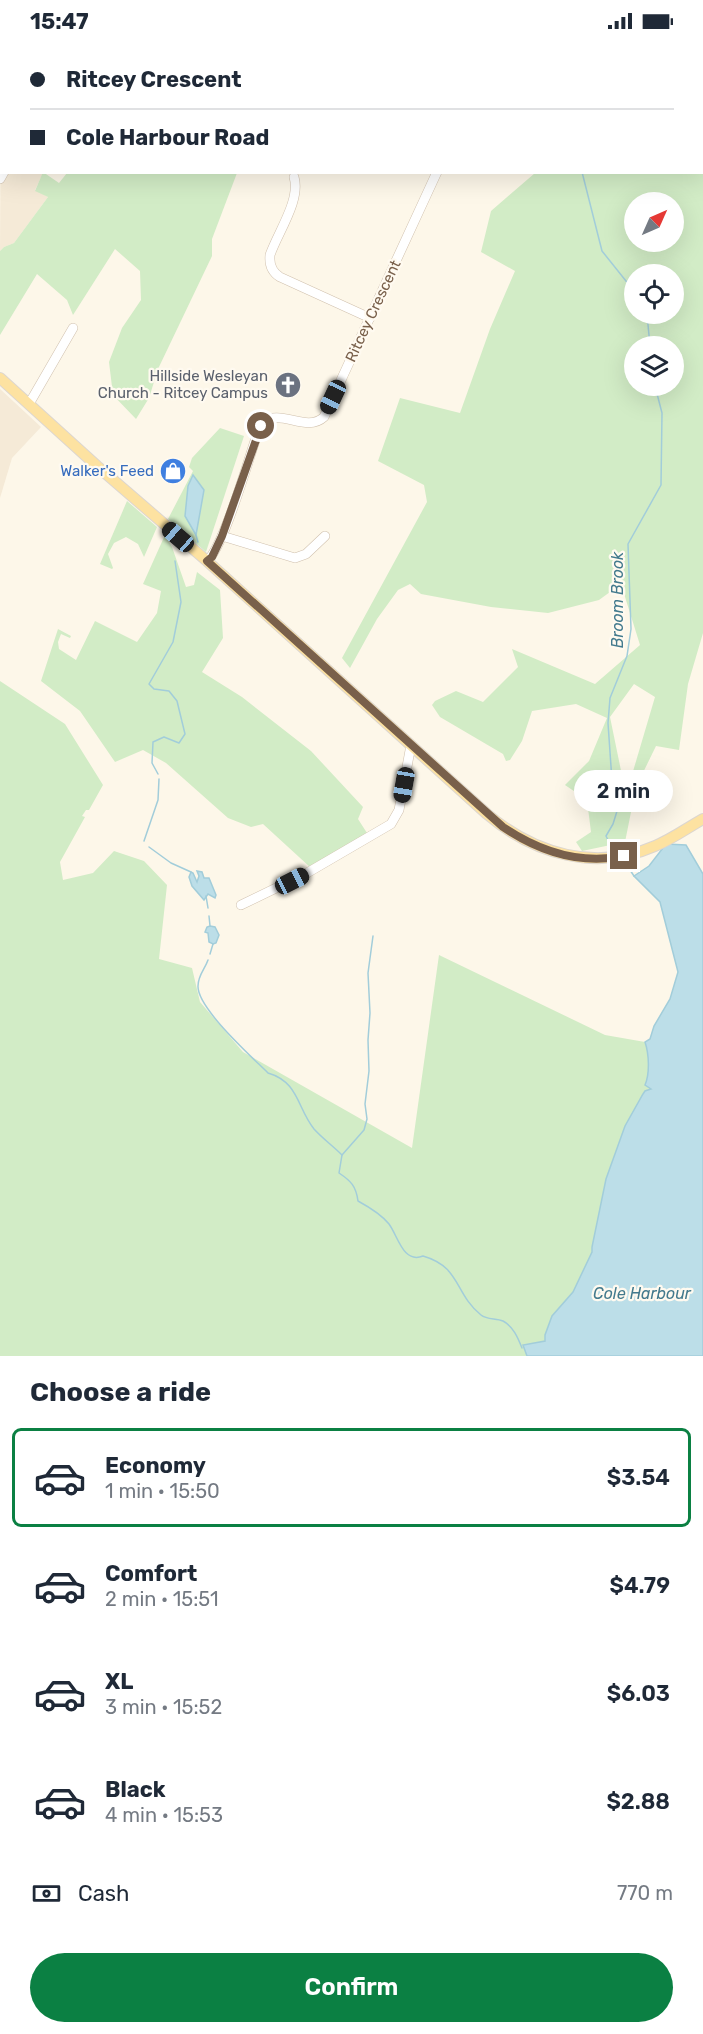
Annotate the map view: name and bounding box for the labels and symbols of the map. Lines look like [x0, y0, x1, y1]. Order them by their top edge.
north arrow [624, 192, 684, 252]
street label: Ritcey Crescent [342, 257, 405, 365]
place label: Hillside Wesleyan Church - Ritcey Campus [98, 367, 268, 402]
church icon: Hillside Wesleyan Church - Ritcey Campus [273, 370, 303, 400]
car [317, 377, 349, 417]
route start [247, 412, 274, 439]
shop icon: Walker's Feed [158, 456, 188, 486]
place label: Walker's Feed [60, 462, 154, 480]
car [159, 518, 197, 556]
water label: Broom Brook [608, 551, 627, 648]
car [392, 766, 416, 804]
callout: 2 min [574, 769, 674, 811]
route end [610, 842, 637, 869]
car [272, 865, 312, 897]
water label: Cole Harbour [593, 1284, 692, 1303]

